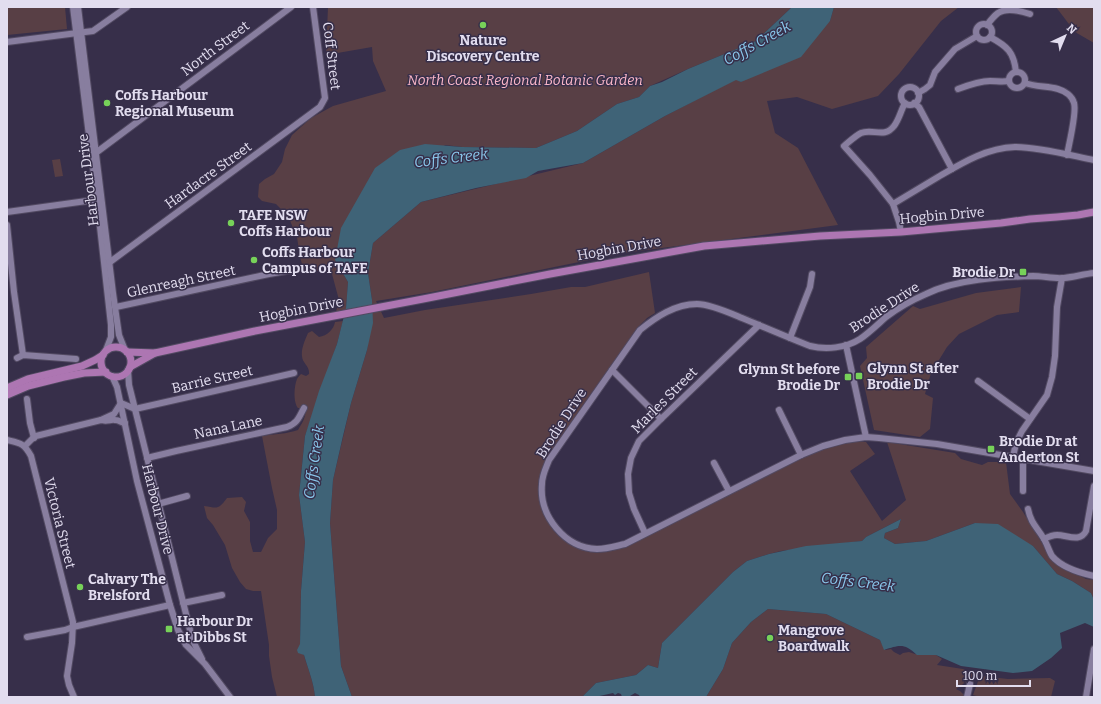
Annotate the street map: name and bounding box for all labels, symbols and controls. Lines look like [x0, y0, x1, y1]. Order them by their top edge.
north arrow [1045, 16, 1085, 56]
street label: North Street [178, 17, 253, 80]
water label: Coffs Creek [720, 17, 795, 69]
marker: Nature Discovery Centre [478, 20, 488, 30]
street label: Coff Street [319, 21, 344, 91]
text: N [1064, 22, 1080, 37]
place label: Nature Discovery Centre [426, 32, 540, 65]
park label: North Coast Regional Botanic Garden [407, 72, 643, 89]
place label: Coffs Harbour Regional Museum [115, 87, 234, 120]
marker: Coffs Harbour Regional Museum [102, 98, 112, 108]
street label: Harbour Drive [74, 133, 103, 227]
street label: Hardacre Street [162, 138, 255, 213]
water label: Coffs Creek [413, 144, 490, 171]
street label: Hogbin Drive [899, 203, 985, 228]
place label: TAFE NSW Coffs Harbour [239, 207, 332, 240]
marker: TAFE NSW Coffs Harbour [226, 218, 236, 228]
street label: Hogbin Drive [576, 233, 662, 264]
place label: Coffs Harbour Campus of TAFE [262, 244, 368, 277]
marker: Coffs Harbour Campus of TAFE [249, 255, 259, 265]
street label: Glenreagh Street [125, 262, 237, 301]
place label: Brodie Dr [952, 264, 1015, 281]
marker: Brodie Dr [1018, 267, 1028, 277]
street label: Brodie Drive [846, 278, 922, 336]
street label: Hogbin Drive [258, 293, 344, 326]
place label: Glynn St after Brodie Dr [867, 360, 959, 393]
place label: Glynn St before Brodie Dr [738, 361, 840, 394]
street label: Barrie Street [170, 362, 254, 397]
street label: Marles Street [628, 364, 701, 437]
marker: Glynn St after Brodie Dr [854, 371, 864, 381]
marker: Glynn St before Brodie Dr [843, 372, 853, 382]
street label: Brodie Drive [532, 385, 590, 461]
street label: Nana Lane [192, 412, 264, 443]
water label: Coffs Creek [300, 423, 328, 500]
place label: Brodie Dr at Anderton St [999, 433, 1080, 466]
marker: Brodie Dr at Anderton St [986, 444, 996, 454]
street label: Harbour Drive [138, 462, 177, 556]
street label: Victoria Street [40, 476, 79, 570]
water label: Coffs Creek [820, 569, 897, 596]
place label: Calvary The Brelsford [88, 571, 166, 604]
marker: Calvary The Brelsford [75, 582, 85, 592]
place label: Harbour Dr at Dibbs St [177, 613, 253, 646]
place label: Mangrove Boardwalk [778, 622, 850, 655]
marker: Harbour Dr at Dibbs St [164, 624, 174, 634]
marker: Mangrove Boardwalk [765, 633, 775, 643]
scale bar [957, 662, 1030, 688]
text: 100 m [963, 669, 998, 683]

